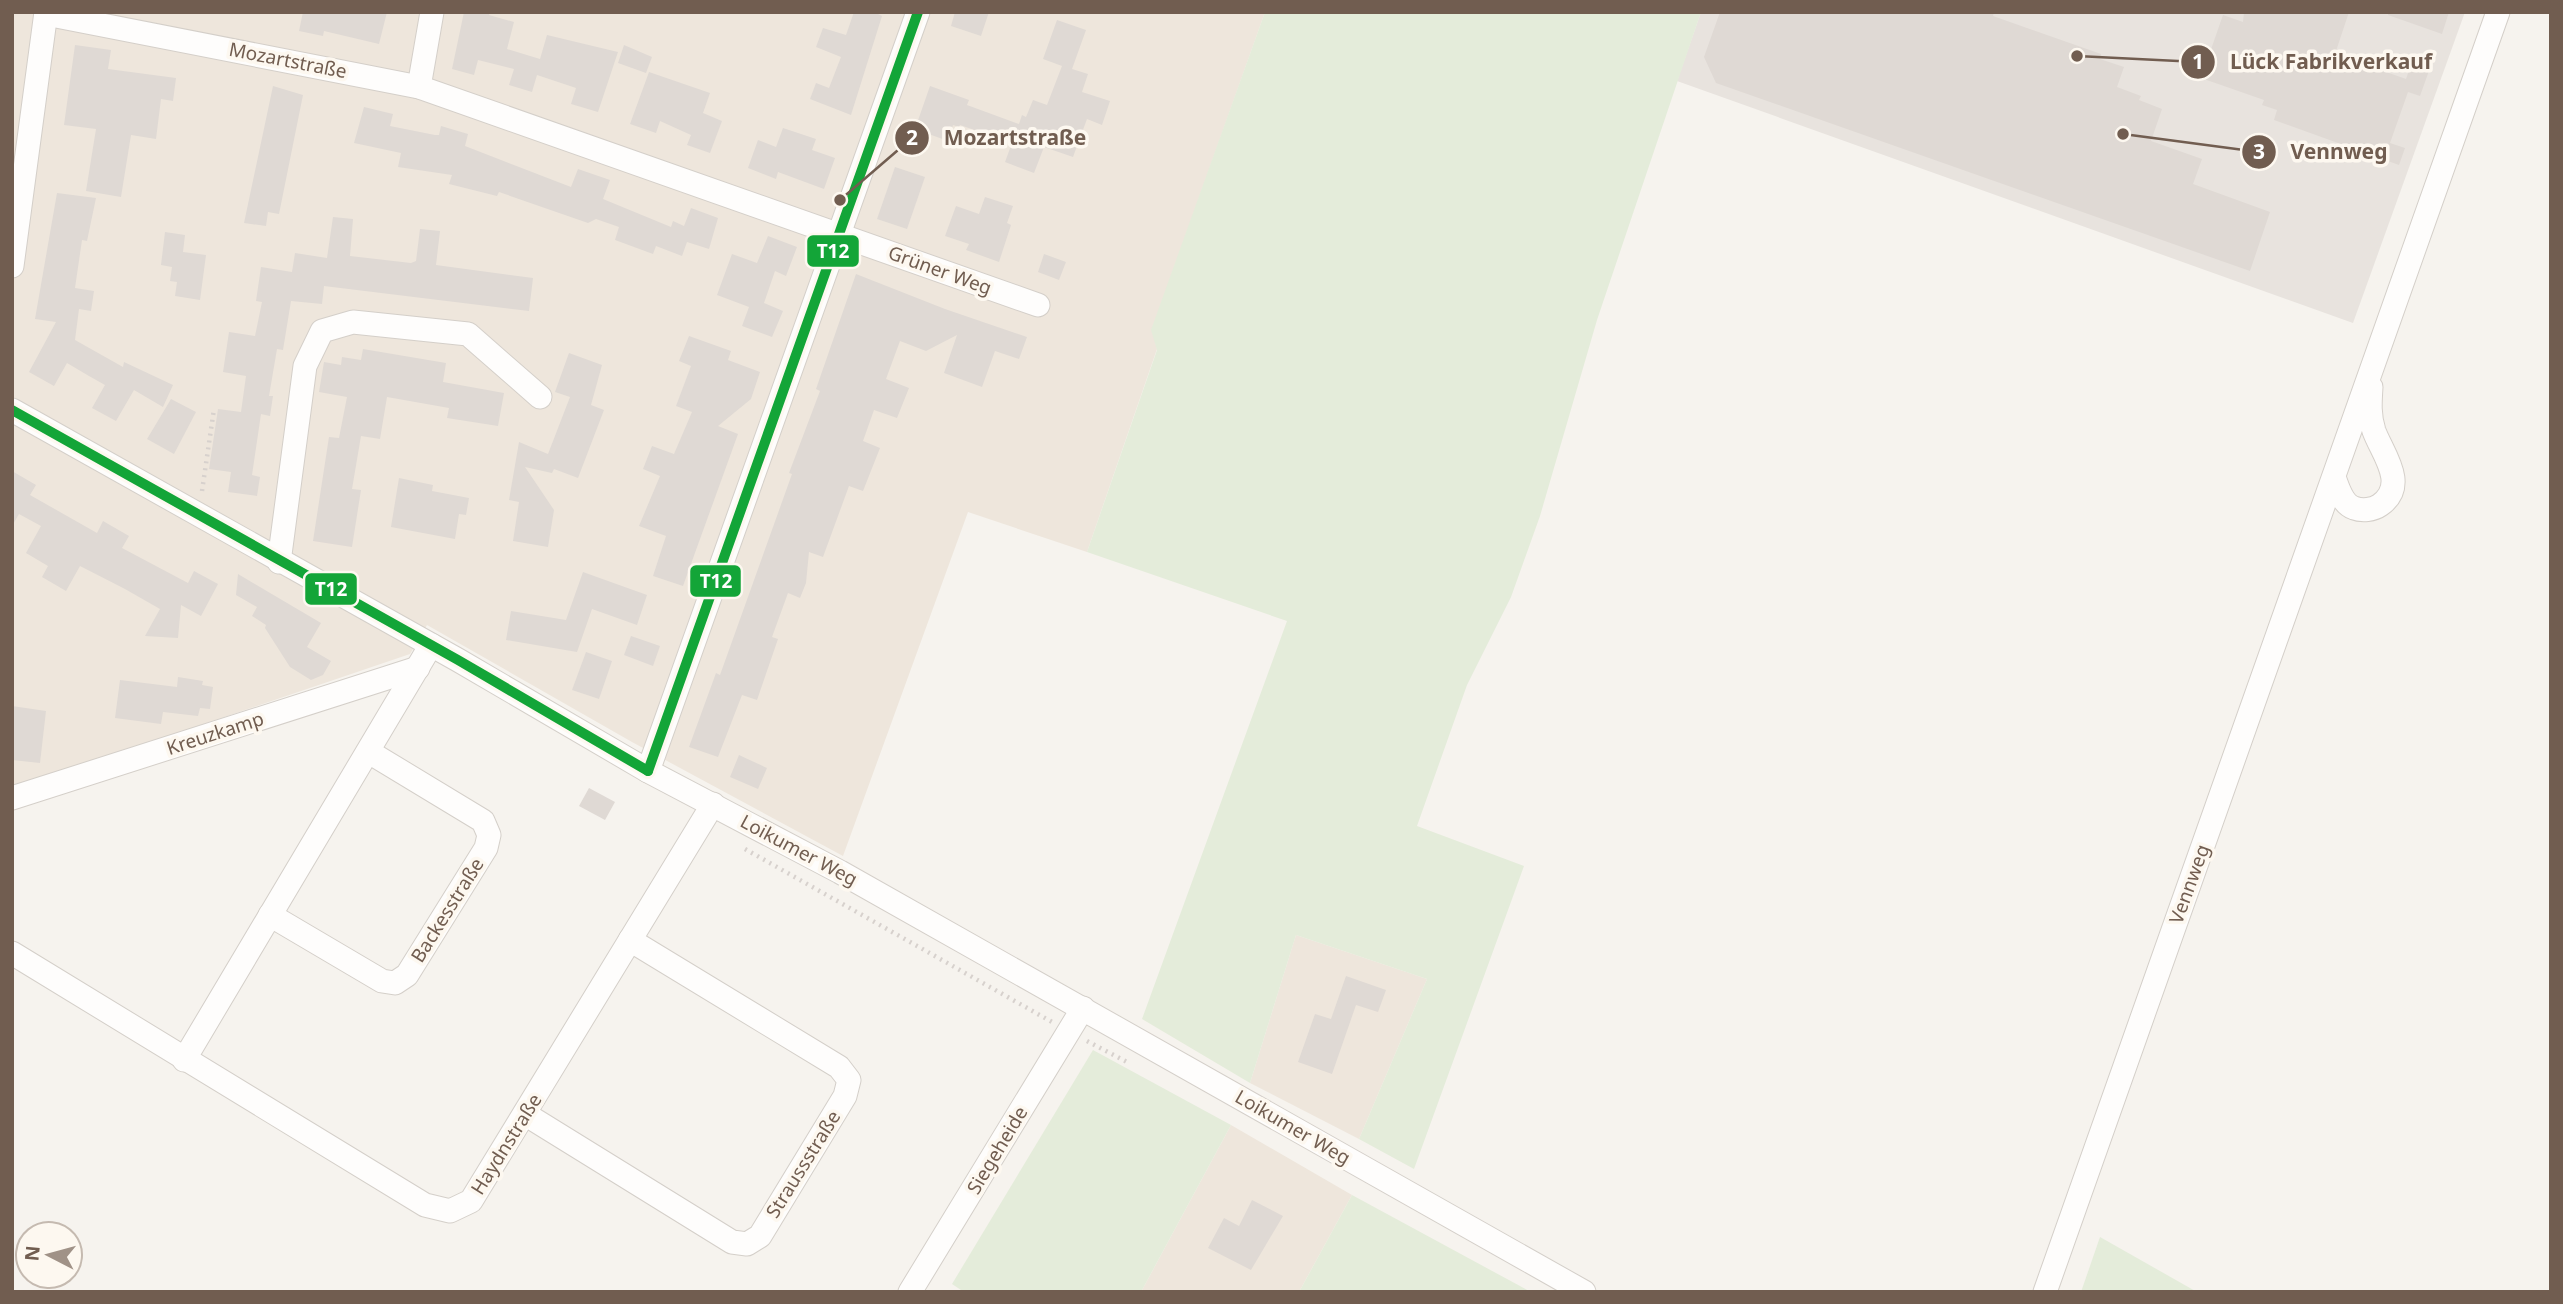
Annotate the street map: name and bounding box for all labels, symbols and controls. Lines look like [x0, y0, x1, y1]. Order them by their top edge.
street label: Mozartstraße [227, 36, 349, 84]
callout: Lück Fabrikverkauf [2181, 41, 2446, 83]
text: 1 [2192, 47, 2204, 75]
text: Lück Fabrikverkauf [2230, 47, 2434, 75]
callout: Mozartstraße [895, 117, 1101, 159]
text: 2 [906, 123, 918, 151]
text: Mozartstraße [944, 123, 1086, 151]
callout: Vennweg [2242, 131, 2402, 173]
text: 3 [2253, 137, 2265, 165]
text: Vennweg [2291, 137, 2387, 165]
line badge: T12 [806, 234, 860, 268]
text: T12 [817, 238, 849, 264]
street label: Grüner Weg [885, 239, 995, 301]
line badge: T12 [689, 564, 742, 598]
text: T12 [700, 568, 732, 594]
line badge: T12 [304, 572, 358, 606]
text: T12 [315, 576, 347, 602]
street label: Kreuzkamp [163, 705, 267, 761]
street label: Loikumer Weg [736, 808, 862, 892]
street label: Vennweg [2163, 841, 2215, 927]
street label: Backesstraße [404, 853, 490, 967]
street label: Loikumer Weg [1231, 1083, 1355, 1171]
street label: Haydnstraße [465, 1088, 547, 1200]
street label: Siegeheide [961, 1101, 1033, 1199]
street label: Straussstraße [760, 1105, 846, 1223]
north arrow [14, 1220, 84, 1290]
text: N [18, 1244, 46, 1262]

